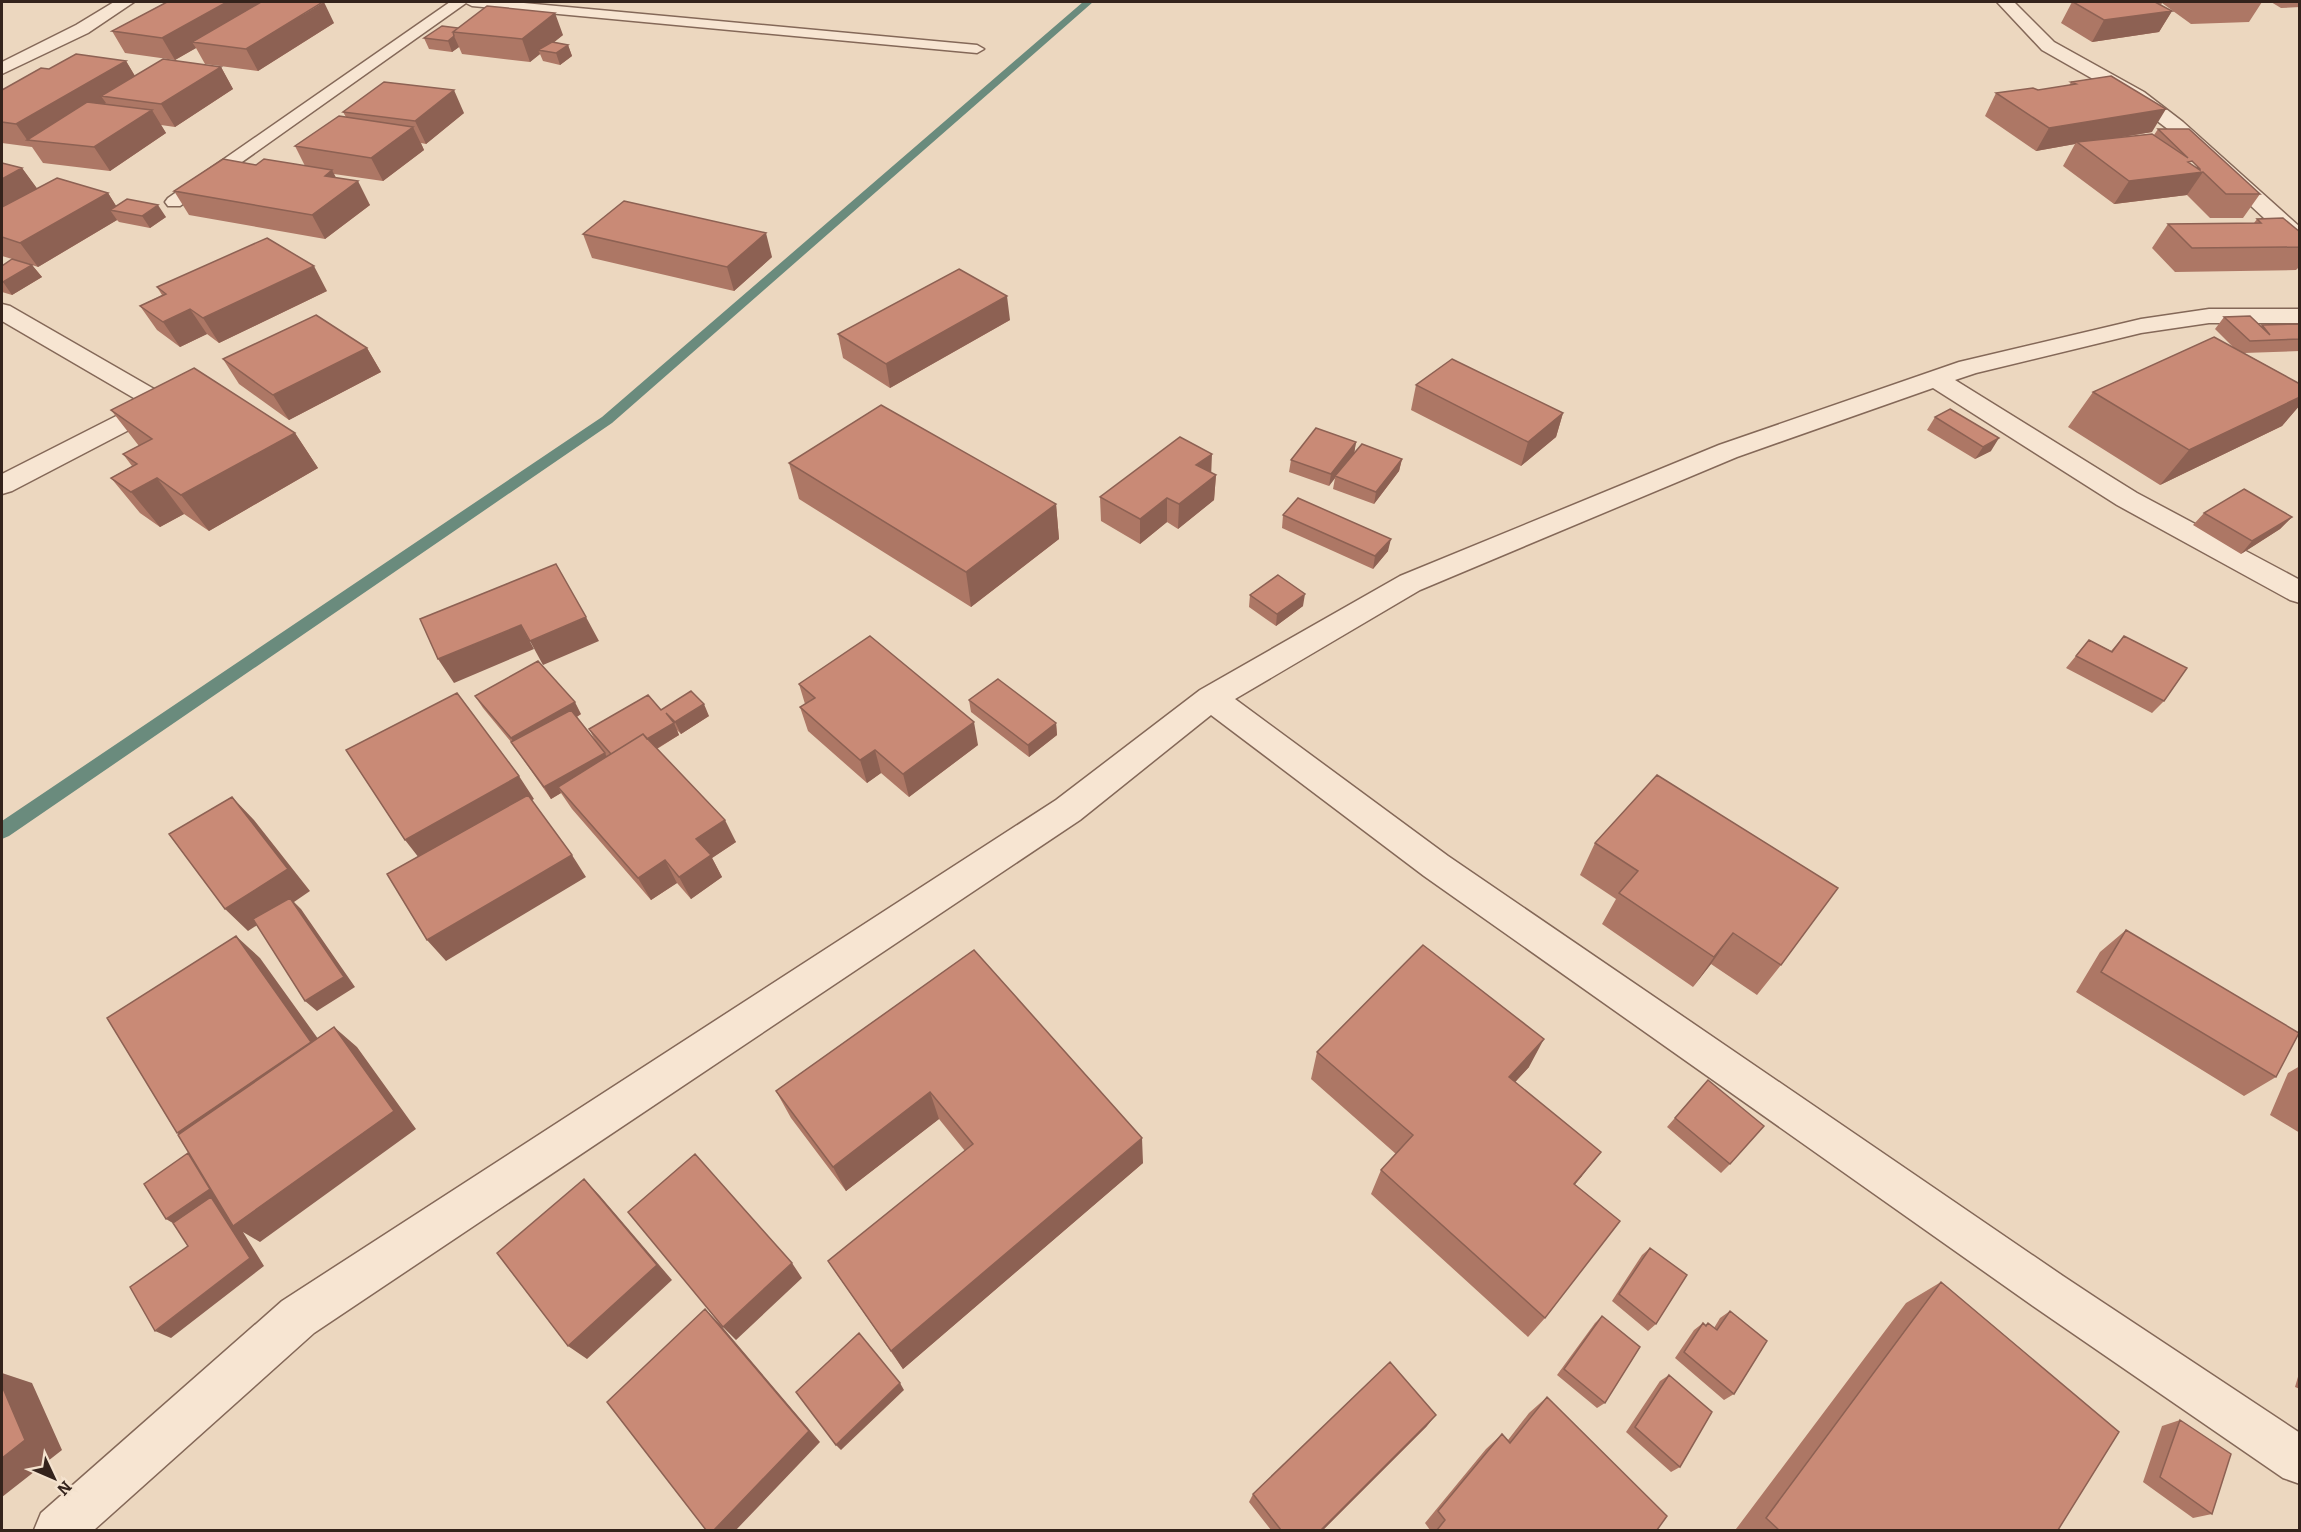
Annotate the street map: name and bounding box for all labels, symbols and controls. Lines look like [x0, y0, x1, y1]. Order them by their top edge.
north arrow [24, 1448, 84, 1508]
text: N [53, 1477, 76, 1499]

